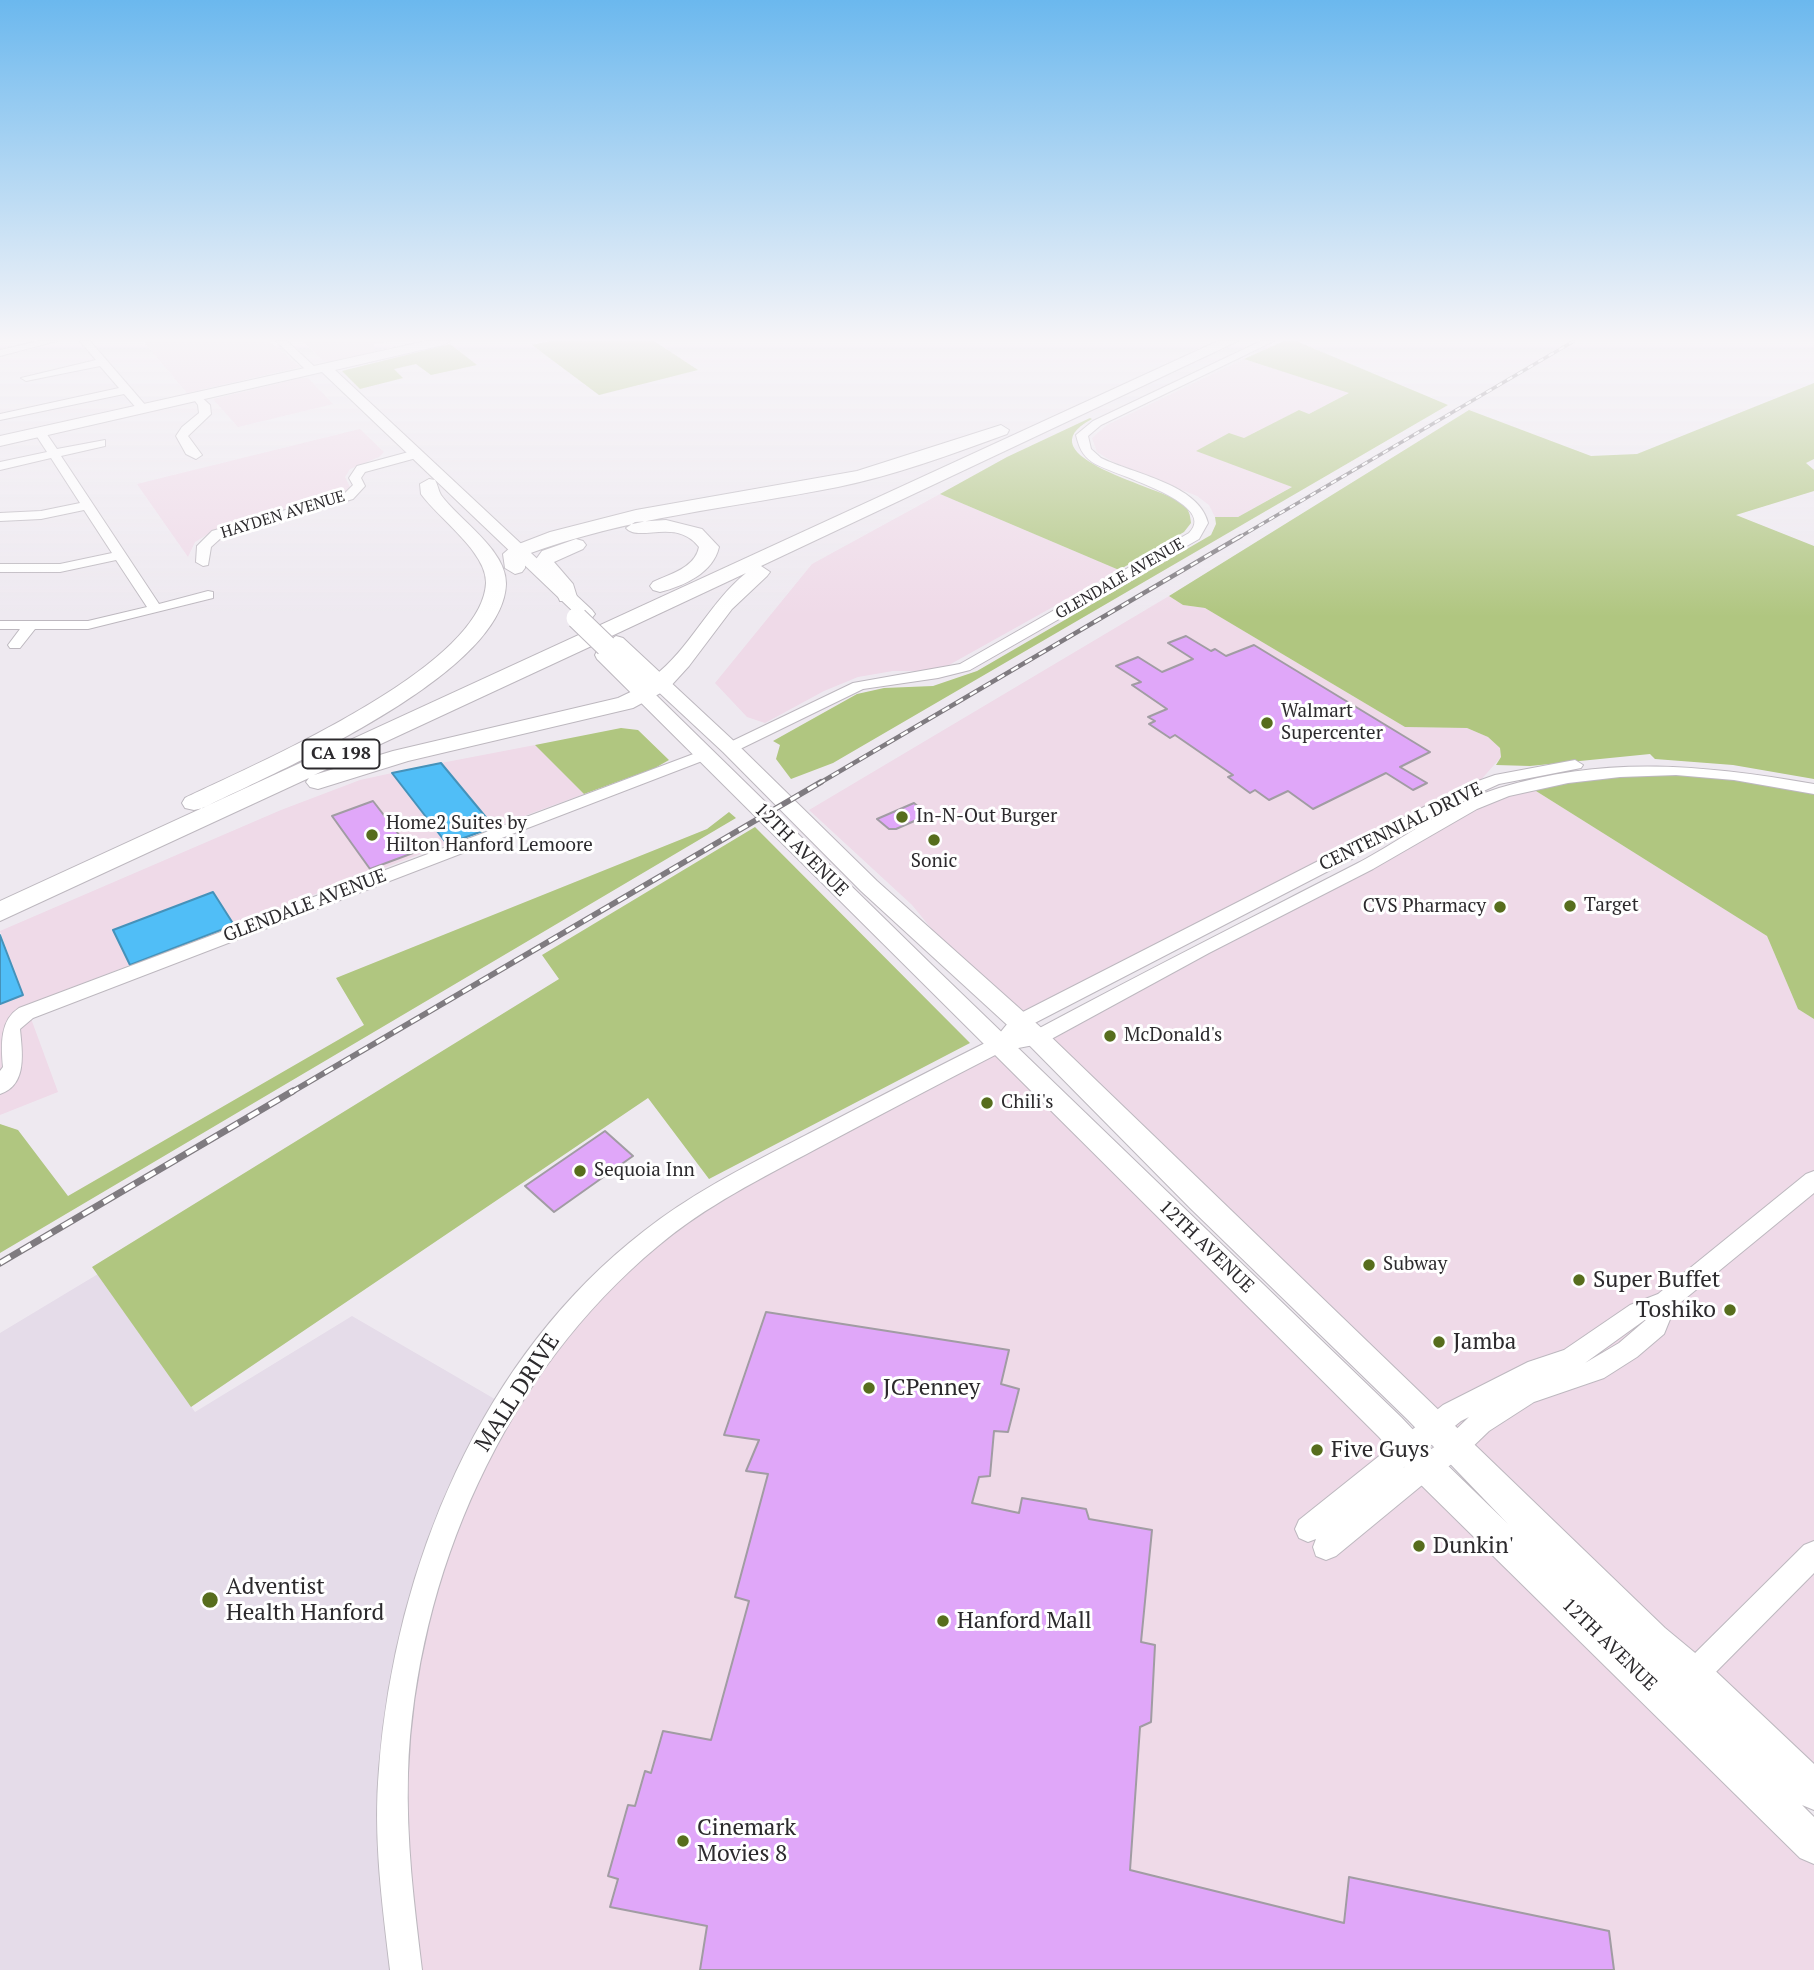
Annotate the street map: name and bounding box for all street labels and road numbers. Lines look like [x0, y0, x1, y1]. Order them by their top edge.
street label: HAYDEN AVENUE [219, 487, 347, 543]
street label: GLENDALE AVENUE [1052, 534, 1188, 624]
road number: CA 198 [302, 740, 380, 768]
street label: CENTENNIAL DRIVE [1316, 778, 1486, 876]
street label: 12TH AVENUE [749, 798, 853, 902]
street label: GLENDALE AVENUE [220, 864, 390, 948]
street label: 12TH AVENUE [1154, 1196, 1258, 1298]
street label: MALL DRIVE [470, 1329, 566, 1457]
street label: 12TH AVENUE [1557, 1594, 1661, 1696]

